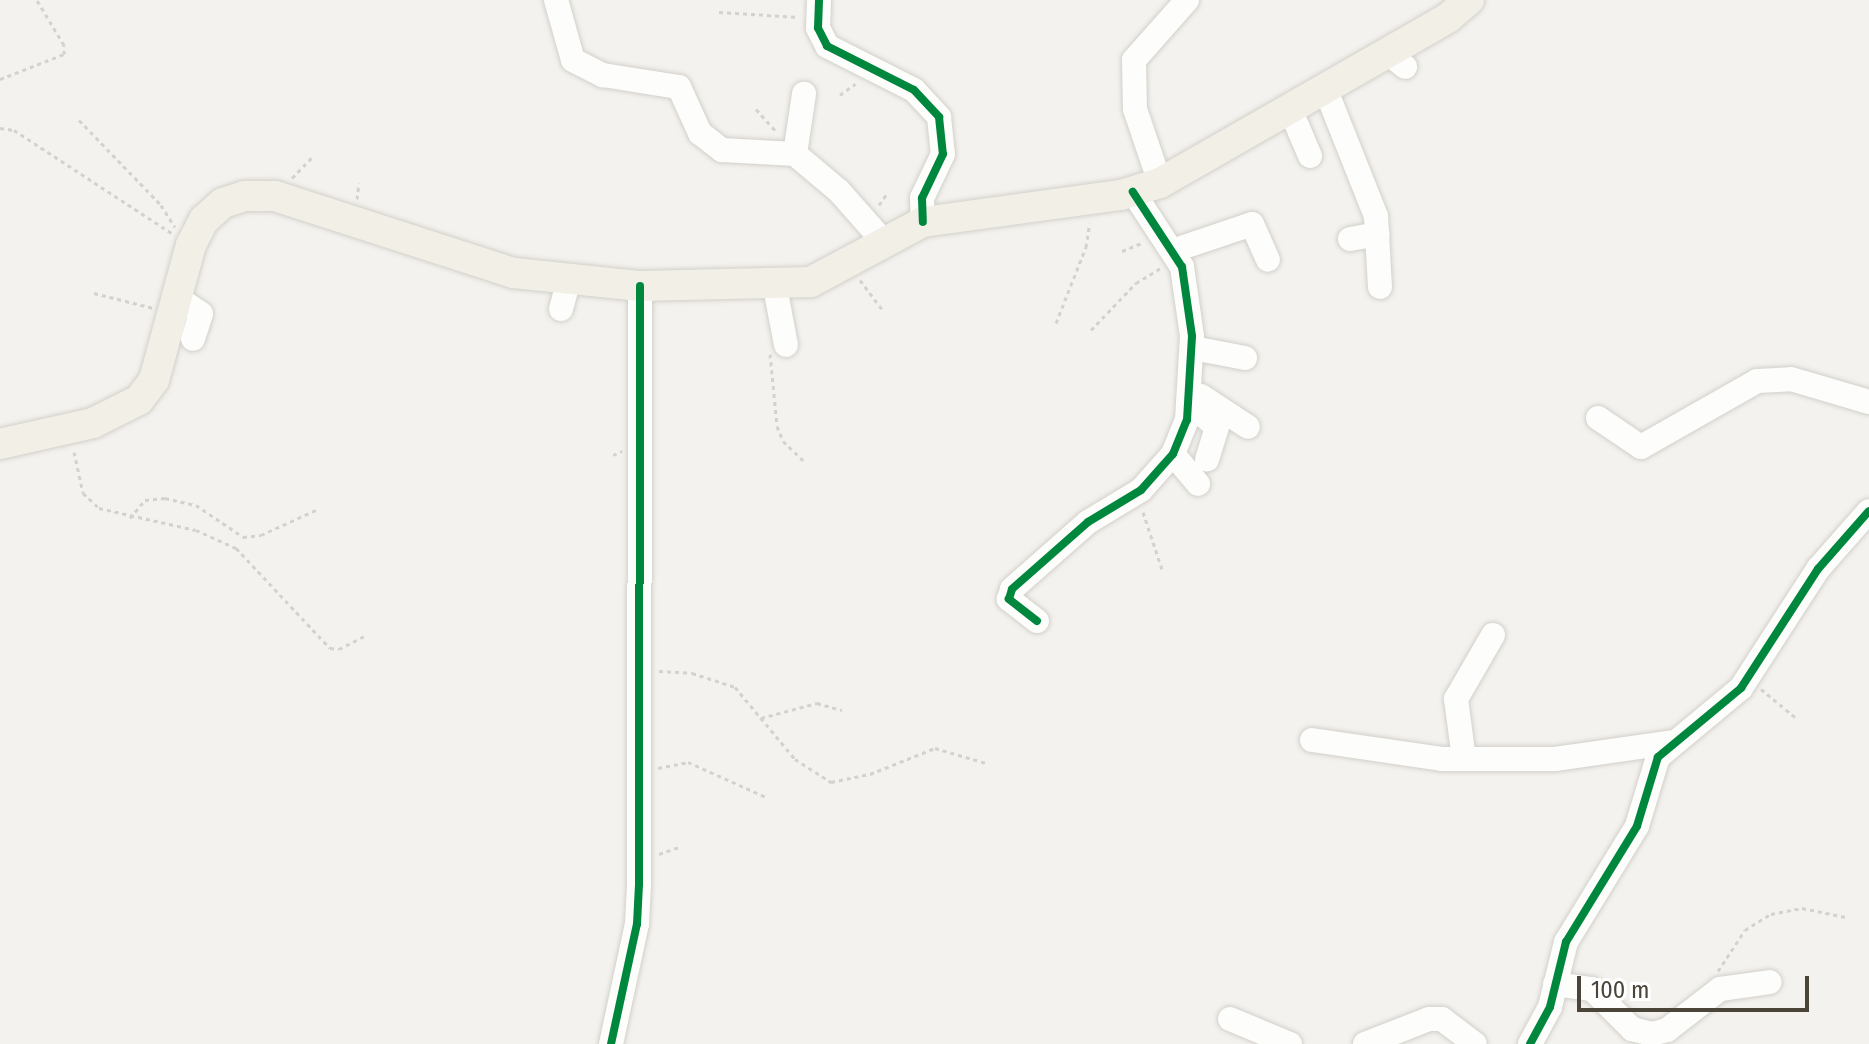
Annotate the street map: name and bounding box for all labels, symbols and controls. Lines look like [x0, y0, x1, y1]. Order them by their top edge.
scale bar [1581, 960, 1813, 1010]
text: 100 m [1591, 976, 1649, 1004]

